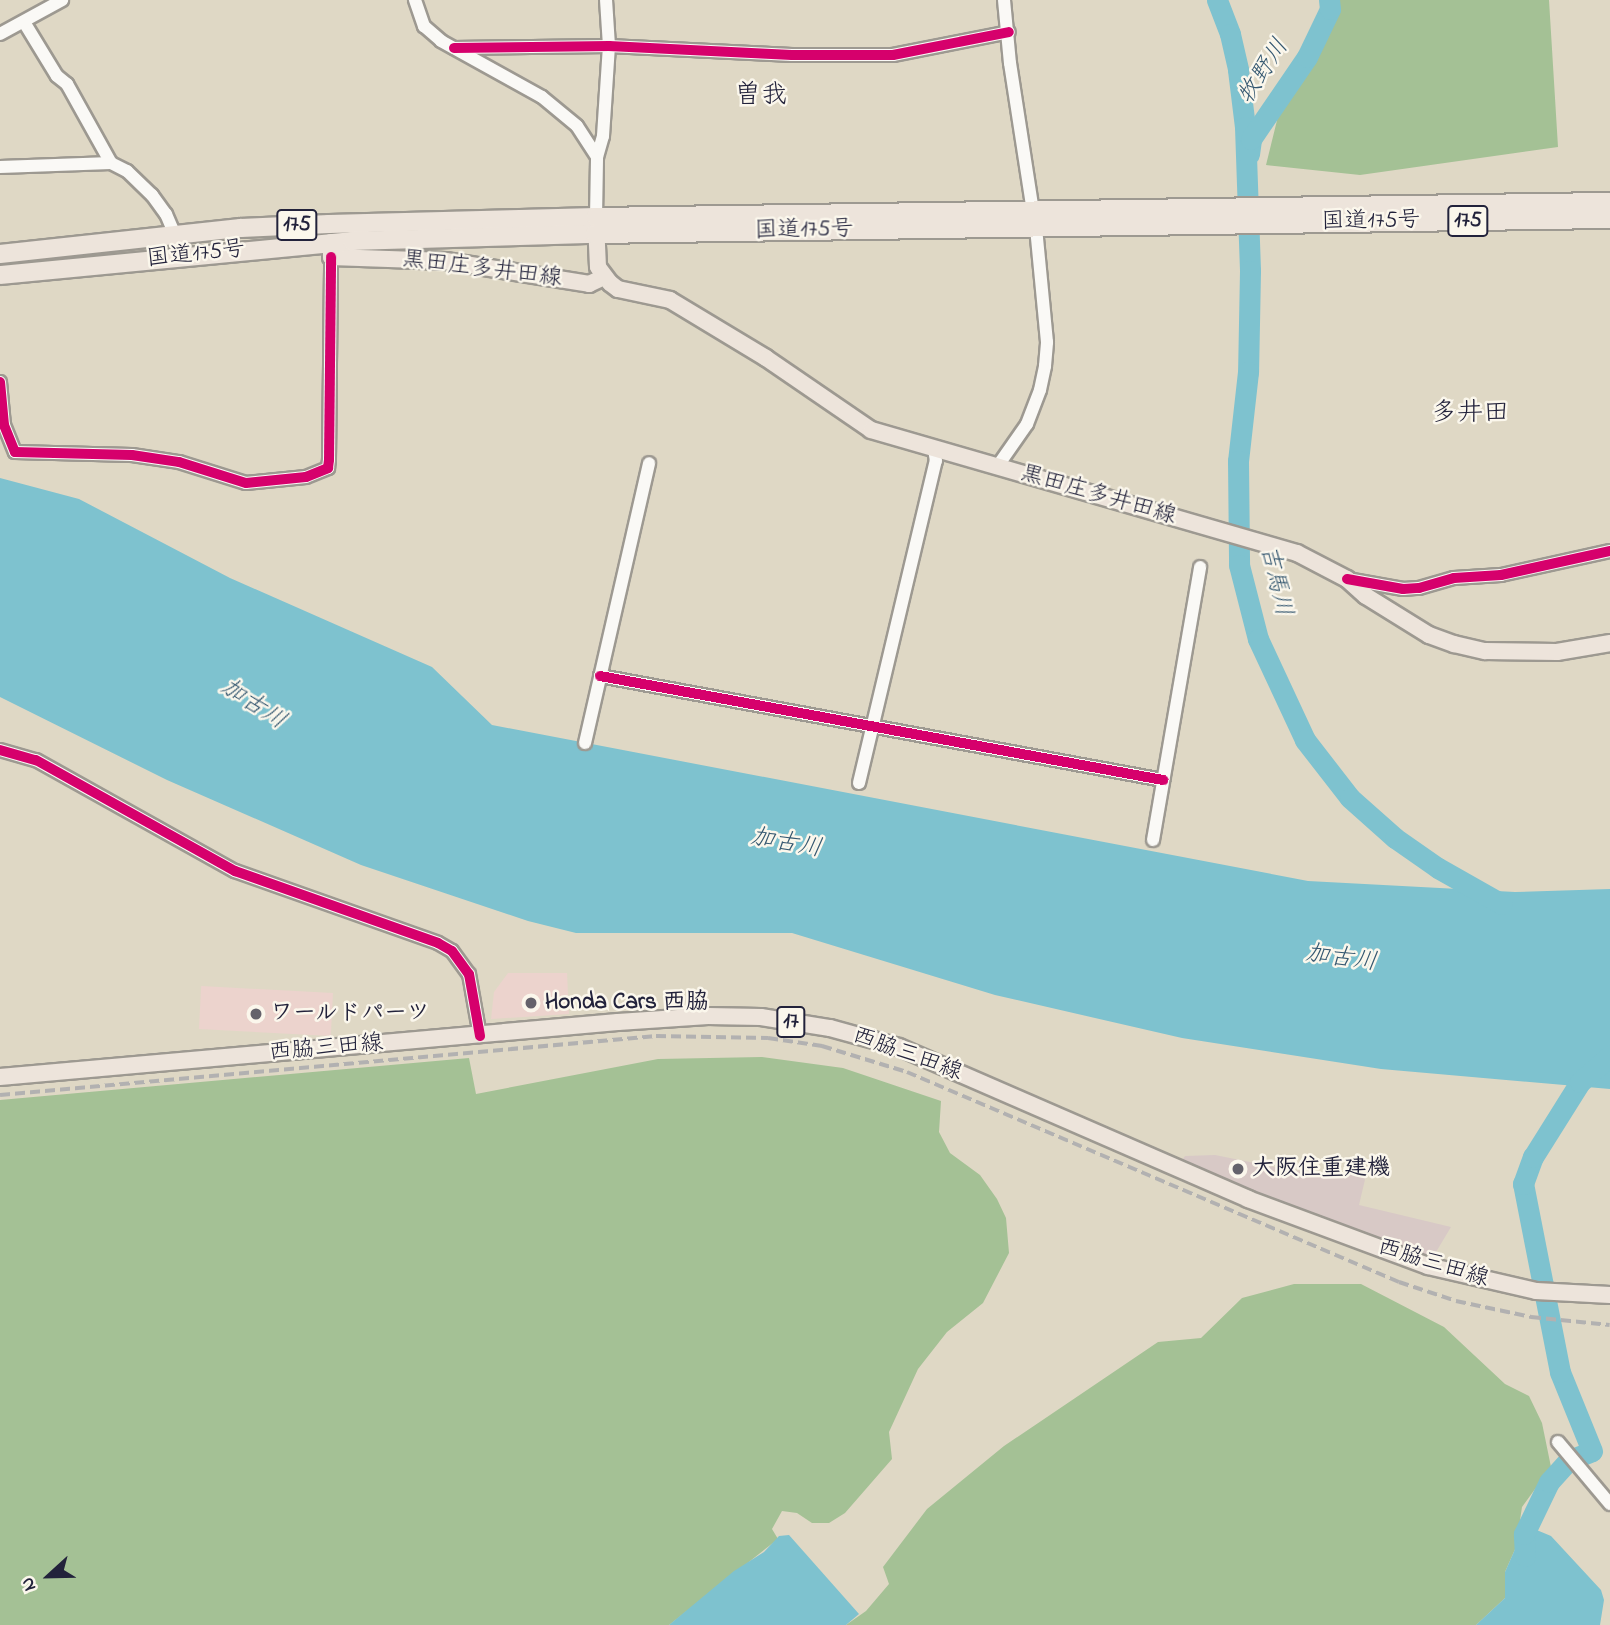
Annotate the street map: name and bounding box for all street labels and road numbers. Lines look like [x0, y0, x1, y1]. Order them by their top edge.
road number: 175 [1447, 204, 1489, 238]
street label: 国道175号 [1321, 207, 1421, 237]
road number: 175 [276, 208, 318, 243]
street label: 国道175号 [754, 216, 854, 246]
street label: 国道175号 [145, 236, 247, 274]
street label: 黒田庄多井田線 [400, 246, 564, 294]
street label: 黒田庄多井田線 [1017, 461, 1179, 531]
road number: 17 [775, 1004, 807, 1040]
street label: 西脇三田線 [848, 1022, 966, 1088]
street label: 西脇三田線 [268, 1030, 384, 1068]
street label: 西脇三田線 [1374, 1234, 1492, 1294]

